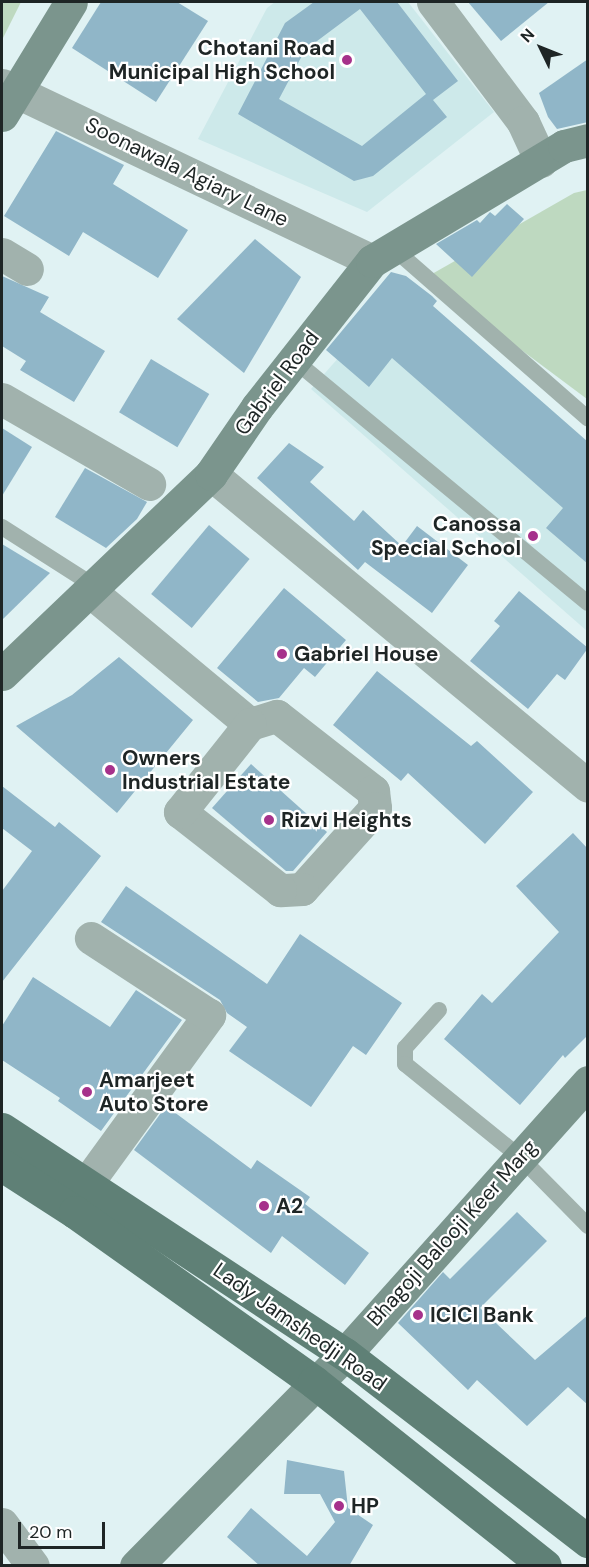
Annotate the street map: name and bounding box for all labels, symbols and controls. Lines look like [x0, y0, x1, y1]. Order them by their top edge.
north arrow [511, 18, 571, 78]
text: N [516, 24, 539, 47]
place label: Chotani Road Municipal High School [109, 35, 335, 85]
marker: Chotani Road Municipal High School [340, 53, 354, 67]
street label: Soonawala Agiary Lane [81, 112, 293, 232]
street label: Gabriel Road [230, 326, 324, 440]
place label: Canossa Special School [371, 511, 521, 561]
marker: Canossa Special School [526, 529, 540, 543]
place label: Gabriel House [294, 641, 438, 667]
marker: Gabriel House [275, 647, 289, 661]
place label: Owners Industrial Estate [122, 745, 290, 795]
marker: Owners Industrial Estate [103, 763, 117, 777]
place label: Rizvi Heights [281, 807, 412, 833]
marker: Rizvi Heights [262, 813, 276, 827]
place label: Amarjeet Auto Store [99, 1067, 209, 1117]
marker: Amarjeet Auto Store [80, 1085, 94, 1099]
street label: Bhagoji Balooji Keer Marg [362, 1135, 542, 1331]
place label: A2 [276, 1193, 303, 1219]
marker: A2 [257, 1199, 271, 1213]
street label: Lady Jamshedji Road [208, 1258, 392, 1396]
place label: ICICI Bank [430, 1302, 534, 1328]
marker: ICICI Bank [411, 1308, 425, 1322]
place label: HP [351, 1493, 379, 1519]
marker: HP [332, 1499, 346, 1513]
scale bar [21, 1510, 108, 1548]
text: 20 m [29, 1520, 72, 1544]

